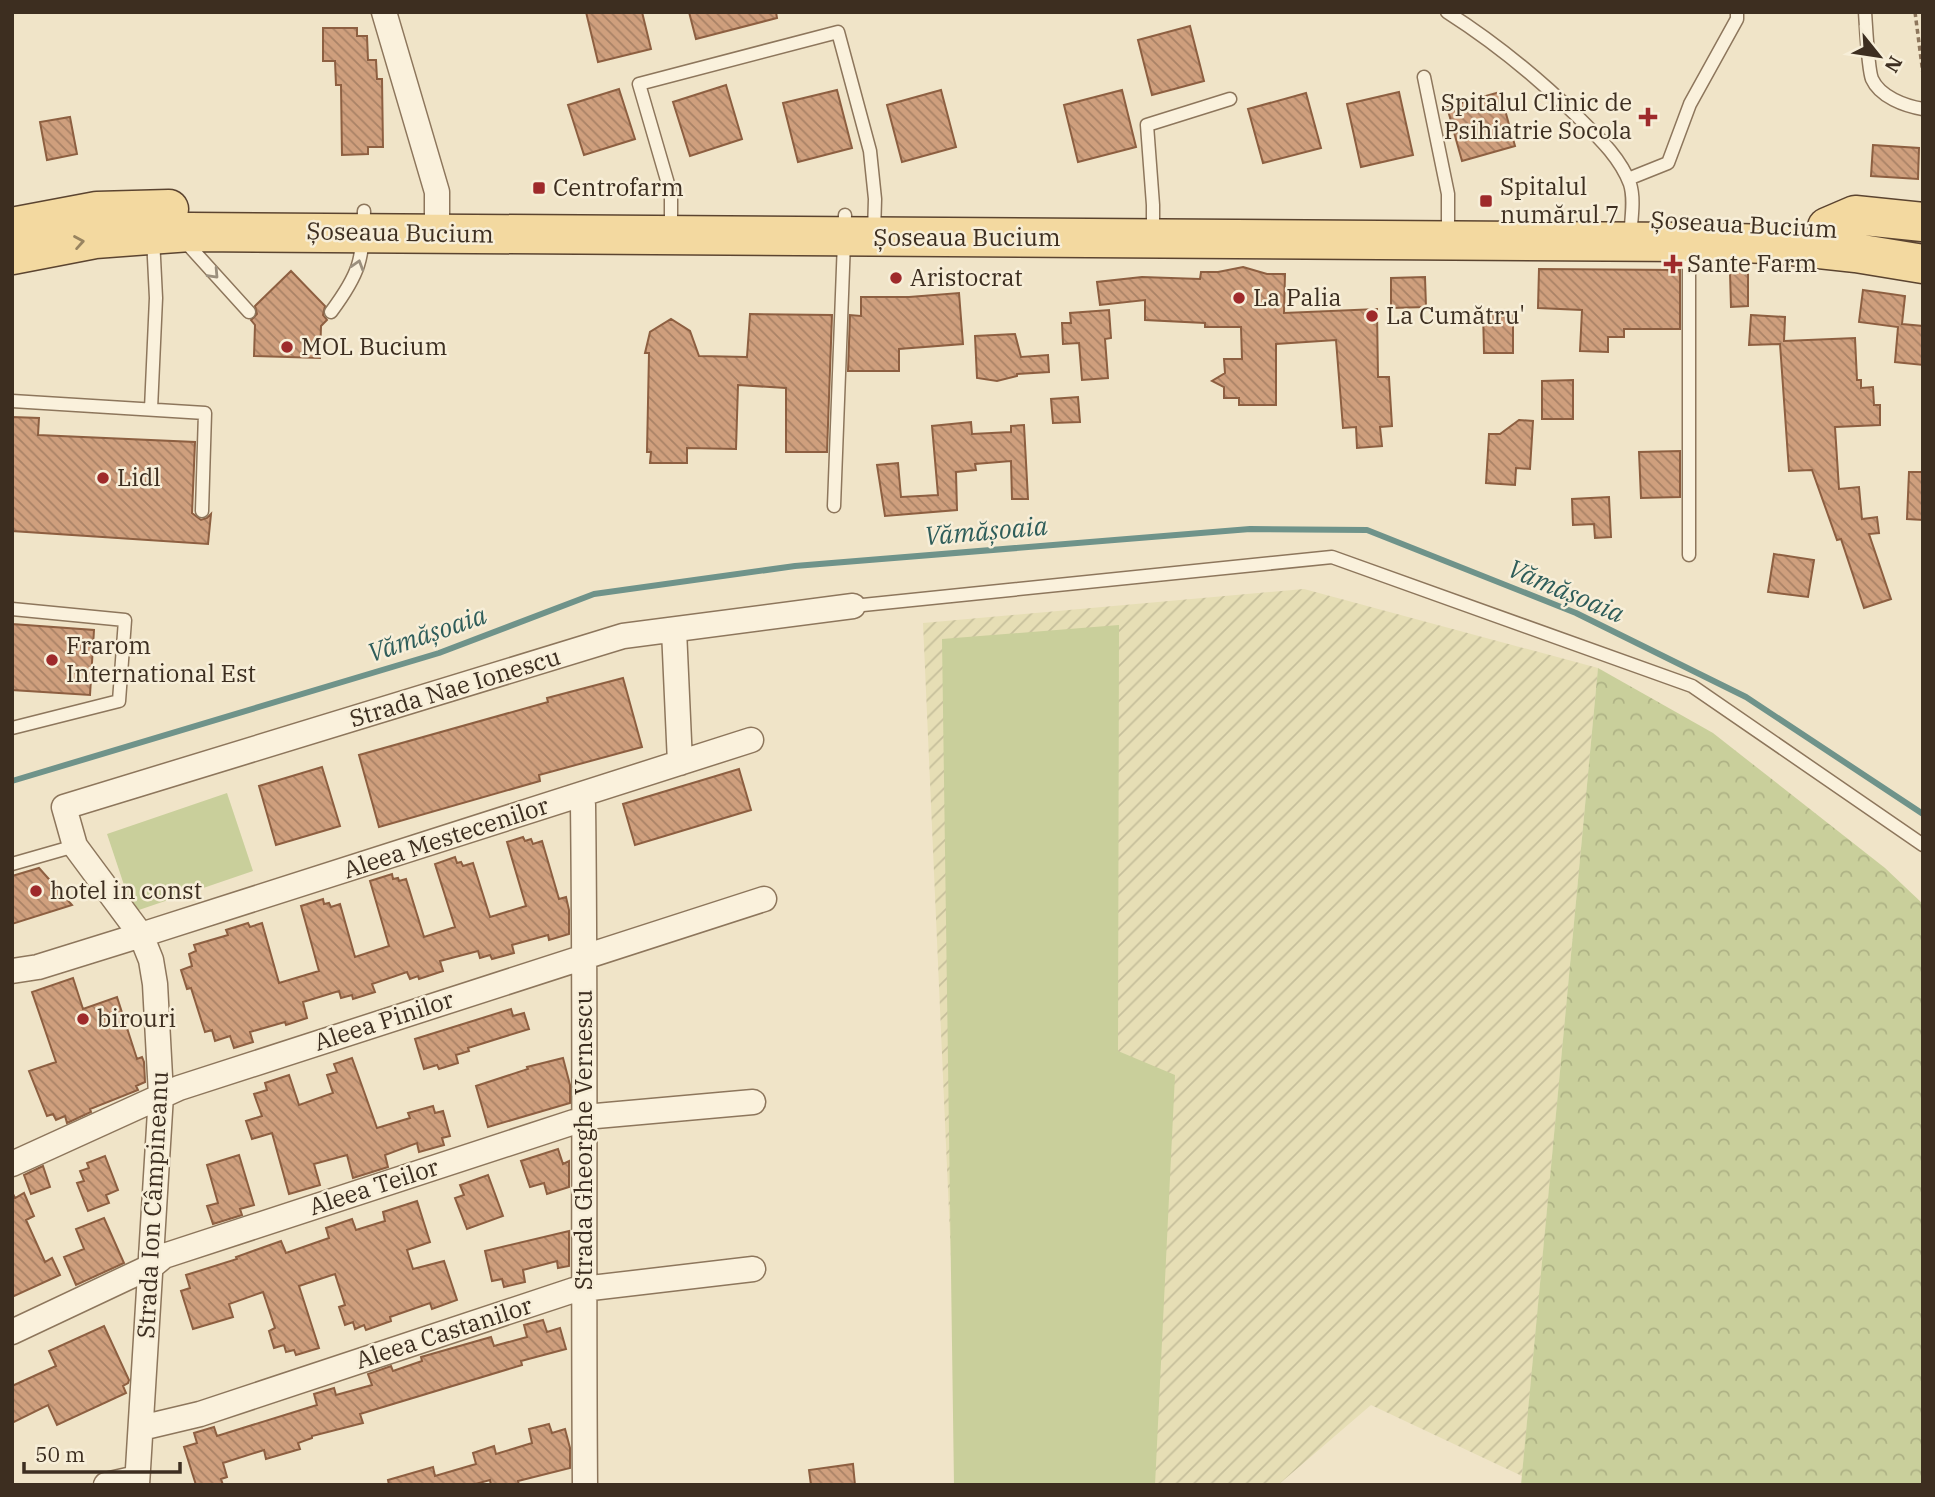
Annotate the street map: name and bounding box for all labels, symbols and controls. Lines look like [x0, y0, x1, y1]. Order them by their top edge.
north arrow [1844, 21, 1914, 91]
text: N [1880, 52, 1908, 77]
place label: Spitalul Clinic de Psihiatrie Socola [1441, 86, 1632, 146]
marker: Spitalul Clinic de Psihiatrie Socola [1638, 107, 1658, 127]
place label: Spitalul numărul 7 [1500, 170, 1619, 230]
place label: Centrofarm [553, 171, 684, 203]
marker: Centrofarm [531, 180, 547, 196]
marker: Spitalul numărul 7 [1478, 193, 1494, 209]
street label: Șoseaua Bucium [1650, 203, 1839, 245]
street label: Șoseaua Bucium [306, 214, 494, 250]
street label: Șoseaua Bucium [873, 221, 1061, 253]
one-way arrow [73, 235, 85, 250]
place label: Sante Farm [1687, 247, 1817, 279]
marker: Sante Farm [1665, 256, 1681, 272]
one-way arrow [350, 260, 365, 272]
place label: Aristocrat [910, 261, 1023, 293]
one-way arrow [206, 266, 219, 279]
marker: Aristocrat [888, 270, 904, 286]
place label: La Palia [1253, 281, 1342, 313]
marker: La Palia [1231, 290, 1247, 306]
place label: La Cumătru' [1386, 299, 1525, 331]
marker: La Cumătru' [1364, 308, 1380, 324]
place label: MOL Bucium [301, 330, 447, 362]
marker: MOL Bucium [279, 339, 295, 355]
place label: Lidl [117, 461, 161, 493]
marker: Lidl [95, 470, 111, 486]
water label: Vămășoaia [923, 508, 1049, 552]
water label: Vămășoaia [1503, 550, 1630, 630]
water label: Vămășoaia [363, 597, 491, 669]
place label: Frarom International Est [66, 629, 256, 689]
street label: Strada Nae Ionescu [345, 640, 564, 734]
marker: Frarom International Est [44, 652, 60, 668]
street label: Aleea Mestecenilor [339, 789, 553, 885]
place label: hotel in const [50, 874, 202, 906]
marker: hotel in const [28, 883, 44, 899]
street label: Aleea Pinilor [310, 982, 458, 1058]
street label: Strada Gheorghe Vernescu [567, 990, 599, 1290]
place label: birouri [97, 1002, 176, 1034]
marker: birouri [75, 1011, 91, 1027]
street label: Strada Ion Câmpineanu [129, 1070, 175, 1339]
street label: Aleea Teilor [305, 1150, 443, 1222]
street label: Aleea Castanilor [351, 1288, 536, 1376]
scale bar [24, 1430, 180, 1474]
text: 50 m [35, 1440, 85, 1468]

